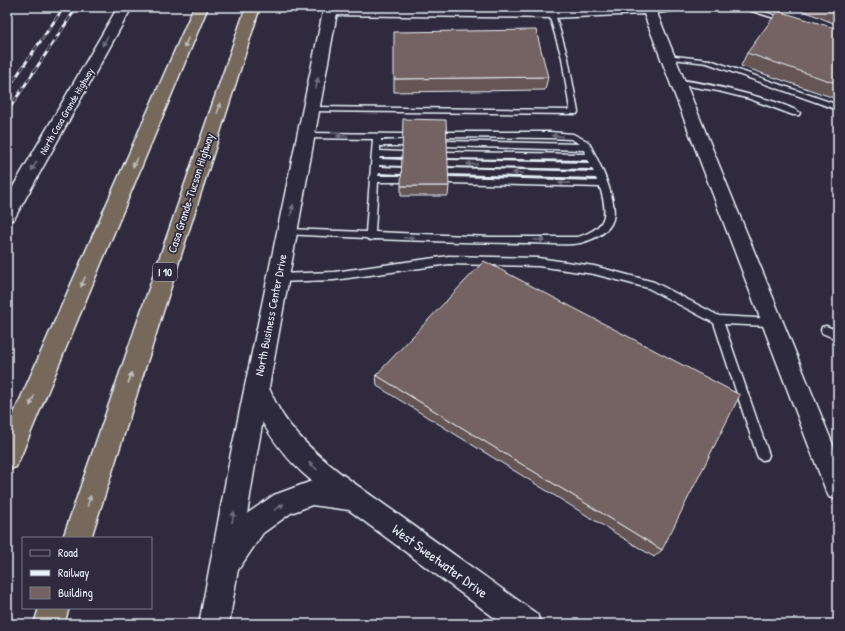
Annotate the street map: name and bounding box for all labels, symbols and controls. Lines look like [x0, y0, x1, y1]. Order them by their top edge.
one-way arrow [102, 35, 109, 47]
one-way arrow [183, 37, 189, 48]
street label: North Casa Grande Highway [36, 65, 97, 157]
one-way arrow [314, 77, 320, 89]
one-way arrow [216, 102, 222, 114]
street label: Casa Grande-Tucson Highway [163, 131, 218, 255]
one-way arrow [551, 132, 563, 139]
one-way arrow [335, 133, 348, 139]
one-way arrow [131, 157, 137, 169]
one-way arrow [31, 160, 38, 172]
one-way arrow [466, 160, 478, 167]
one-way arrow [511, 170, 524, 176]
one-way arrow [557, 180, 570, 186]
one-way arrow [289, 204, 295, 216]
one-way arrow [403, 235, 416, 241]
one-way arrow [533, 237, 546, 243]
street label: North Business Center Drive [250, 252, 291, 377]
road number: I 10 [153, 263, 177, 281]
one-way arrow [80, 276, 86, 287]
one-way arrow [127, 371, 133, 383]
one-way arrow [28, 395, 34, 407]
one-way arrow [308, 461, 318, 470]
one-way arrow [86, 495, 92, 507]
one-way arrow [274, 503, 284, 511]
one-way arrow [230, 511, 236, 523]
street label: West Sweetwater Drive [389, 519, 492, 602]
legend [22, 537, 152, 609]
text: Road [58, 544, 78, 561]
text: Railway [58, 564, 89, 581]
text: Building [58, 584, 93, 601]

